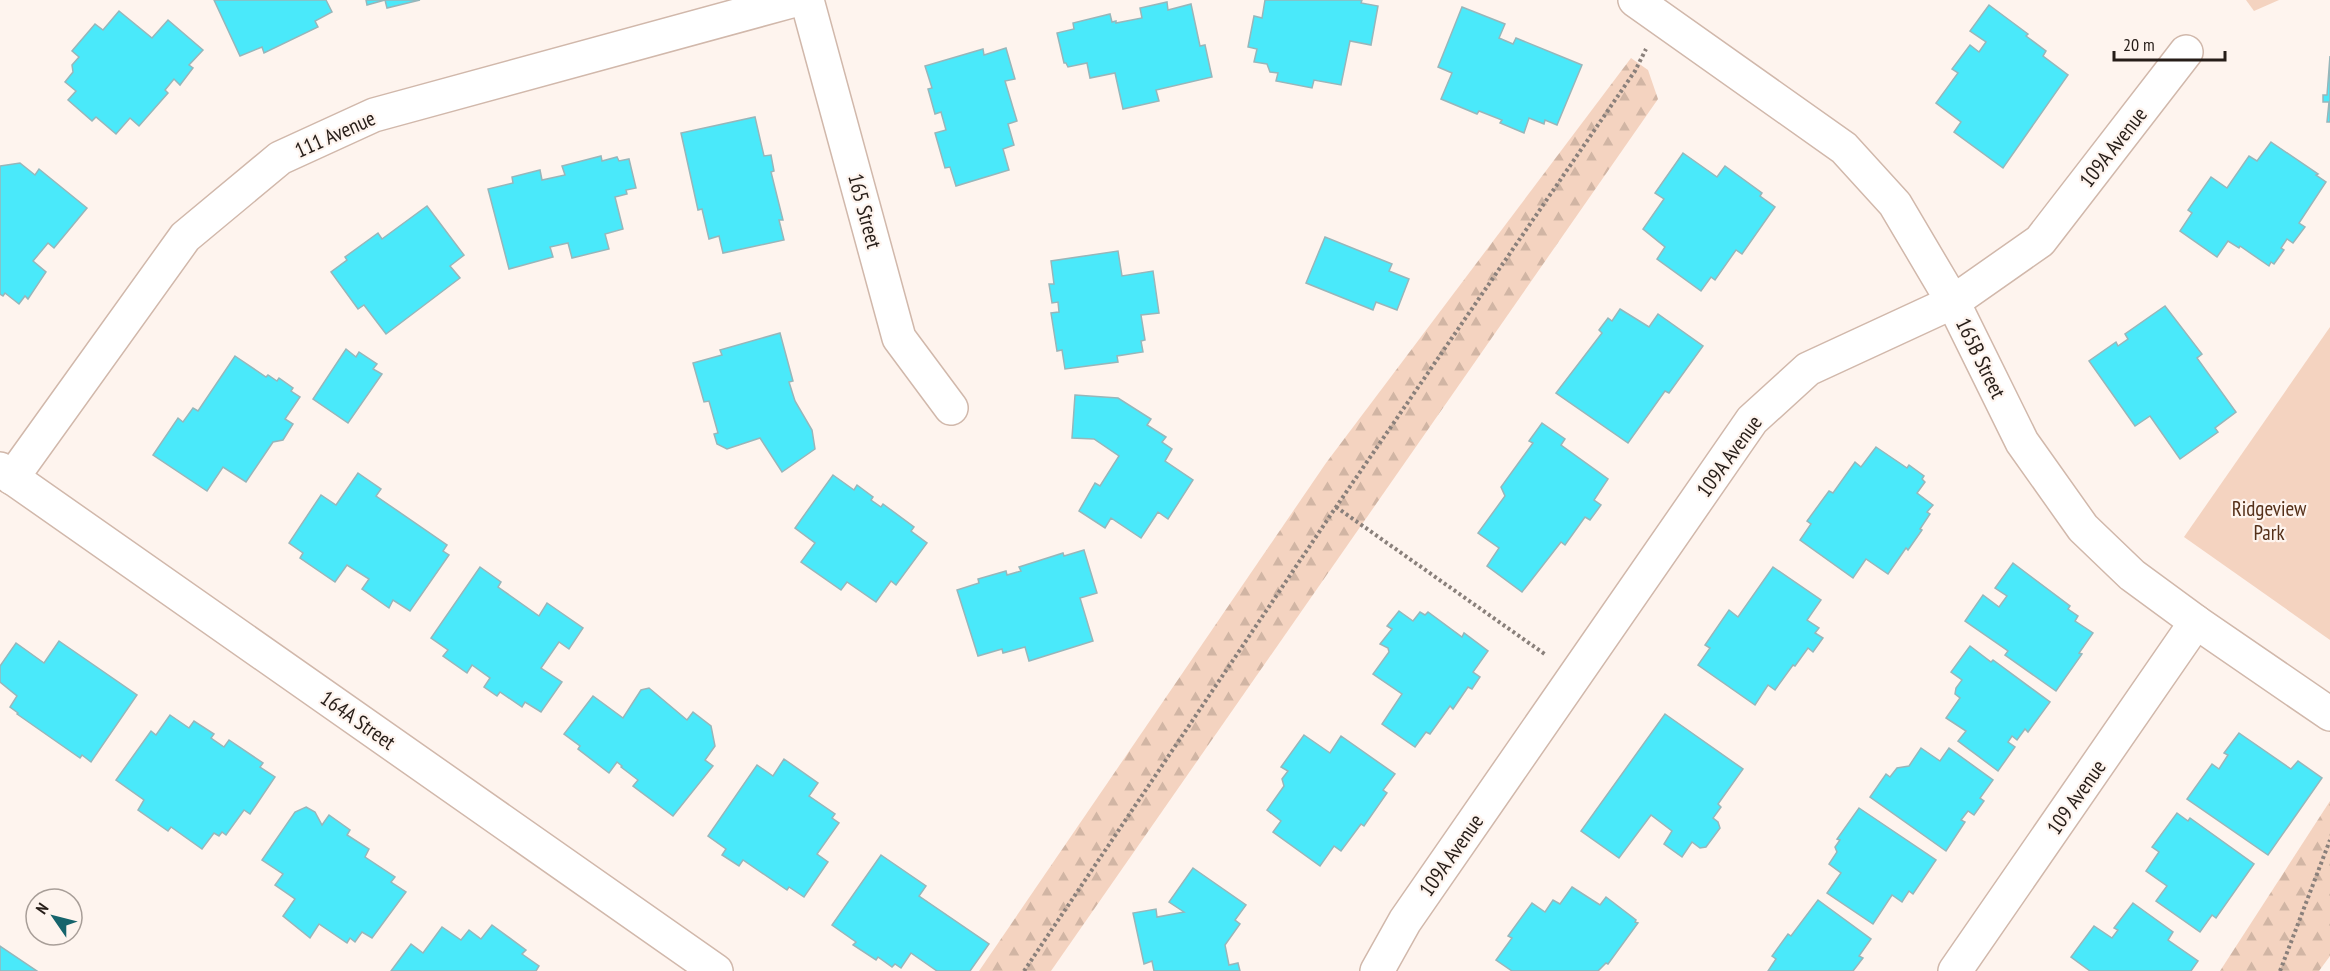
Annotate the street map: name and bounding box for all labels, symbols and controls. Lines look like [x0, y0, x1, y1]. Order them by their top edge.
scale bar [2114, 24, 2225, 62]
text: 20 m [2123, 33, 2155, 56]
street label: 109A Avenue [2073, 101, 2153, 193]
street label: 111 Avenue [291, 104, 379, 164]
street label: 165 Street [842, 171, 888, 252]
street label: 165B Street [1950, 313, 2012, 403]
street label: 109A Avenue [1690, 410, 1768, 502]
park label: Ridgeview Park [2232, 495, 2307, 546]
street label: 164A Street [315, 684, 401, 756]
street label: 109 Avenue [2040, 754, 2112, 840]
street label: 109A Avenue [1413, 809, 1489, 901]
north arrow [24, 887, 84, 947]
text: N [31, 899, 52, 918]

